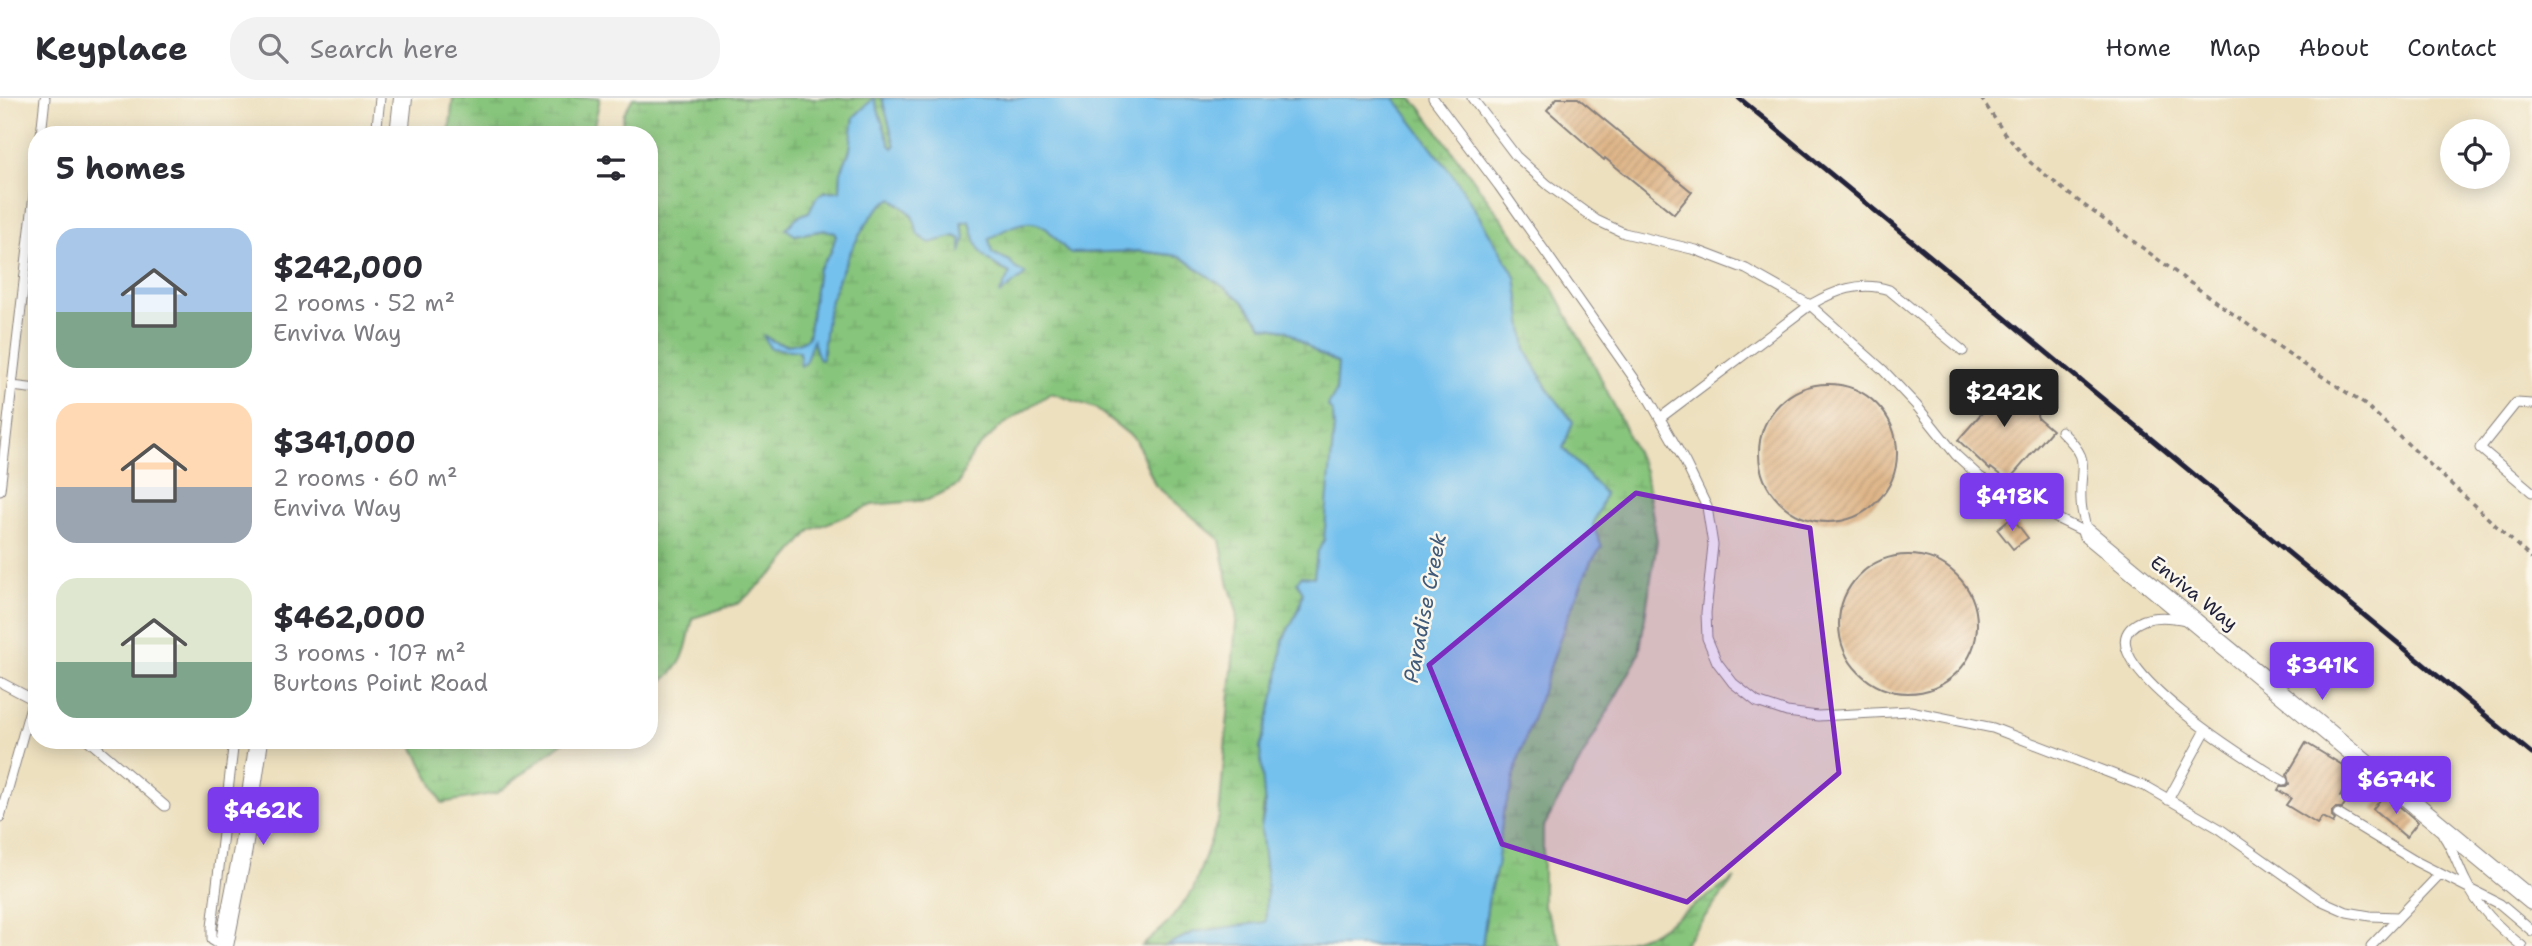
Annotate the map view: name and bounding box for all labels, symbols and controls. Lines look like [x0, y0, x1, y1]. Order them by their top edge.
search box [230, 17, 720, 80]
text: Keyplace [35, 26, 188, 71]
icon: search [254, 29, 292, 67]
text: Search here [310, 31, 458, 66]
text: Home [2105, 32, 2171, 64]
text: Map [2209, 32, 2261, 64]
text: About [2299, 32, 2369, 64]
text: Contact [2407, 32, 2497, 64]
map controls [2440, 119, 2510, 189]
button: locate [2440, 119, 2510, 189]
text: 5 homes [56, 148, 186, 189]
icon: filters [592, 149, 630, 187]
text: $242,000 [273, 247, 423, 288]
icon: home [112, 256, 196, 340]
text: 2 rooms · 52 m² [273, 288, 455, 318]
text: Enviva Way [273, 318, 401, 348]
pin: $242K [1955, 370, 2053, 429]
text: $242K [1965, 377, 2043, 407]
text: $341,000 [273, 422, 416, 463]
icon: home [112, 431, 196, 515]
text: 2 rooms · 60 m² [273, 463, 458, 493]
pin: $418K [1963, 474, 2061, 533]
text: $418K [1976, 481, 2048, 511]
text: Enviva Way [273, 493, 401, 523]
water label: Paradise Creek [1397, 531, 1453, 685]
street label: Enviva Way [2145, 550, 2243, 636]
text: $462,000 [273, 597, 425, 638]
icon: home [112, 606, 196, 690]
text: 3 rooms · 107 m² [273, 638, 466, 668]
pin: $341K [2273, 642, 2371, 702]
text: $341K [2286, 650, 2358, 680]
text: Burtons Point Road [273, 668, 488, 698]
pin: $674K [2347, 756, 2445, 816]
text: $674K [2357, 764, 2435, 794]
pin: $462K [214, 788, 312, 847]
text: $462K [224, 795, 302, 825]

